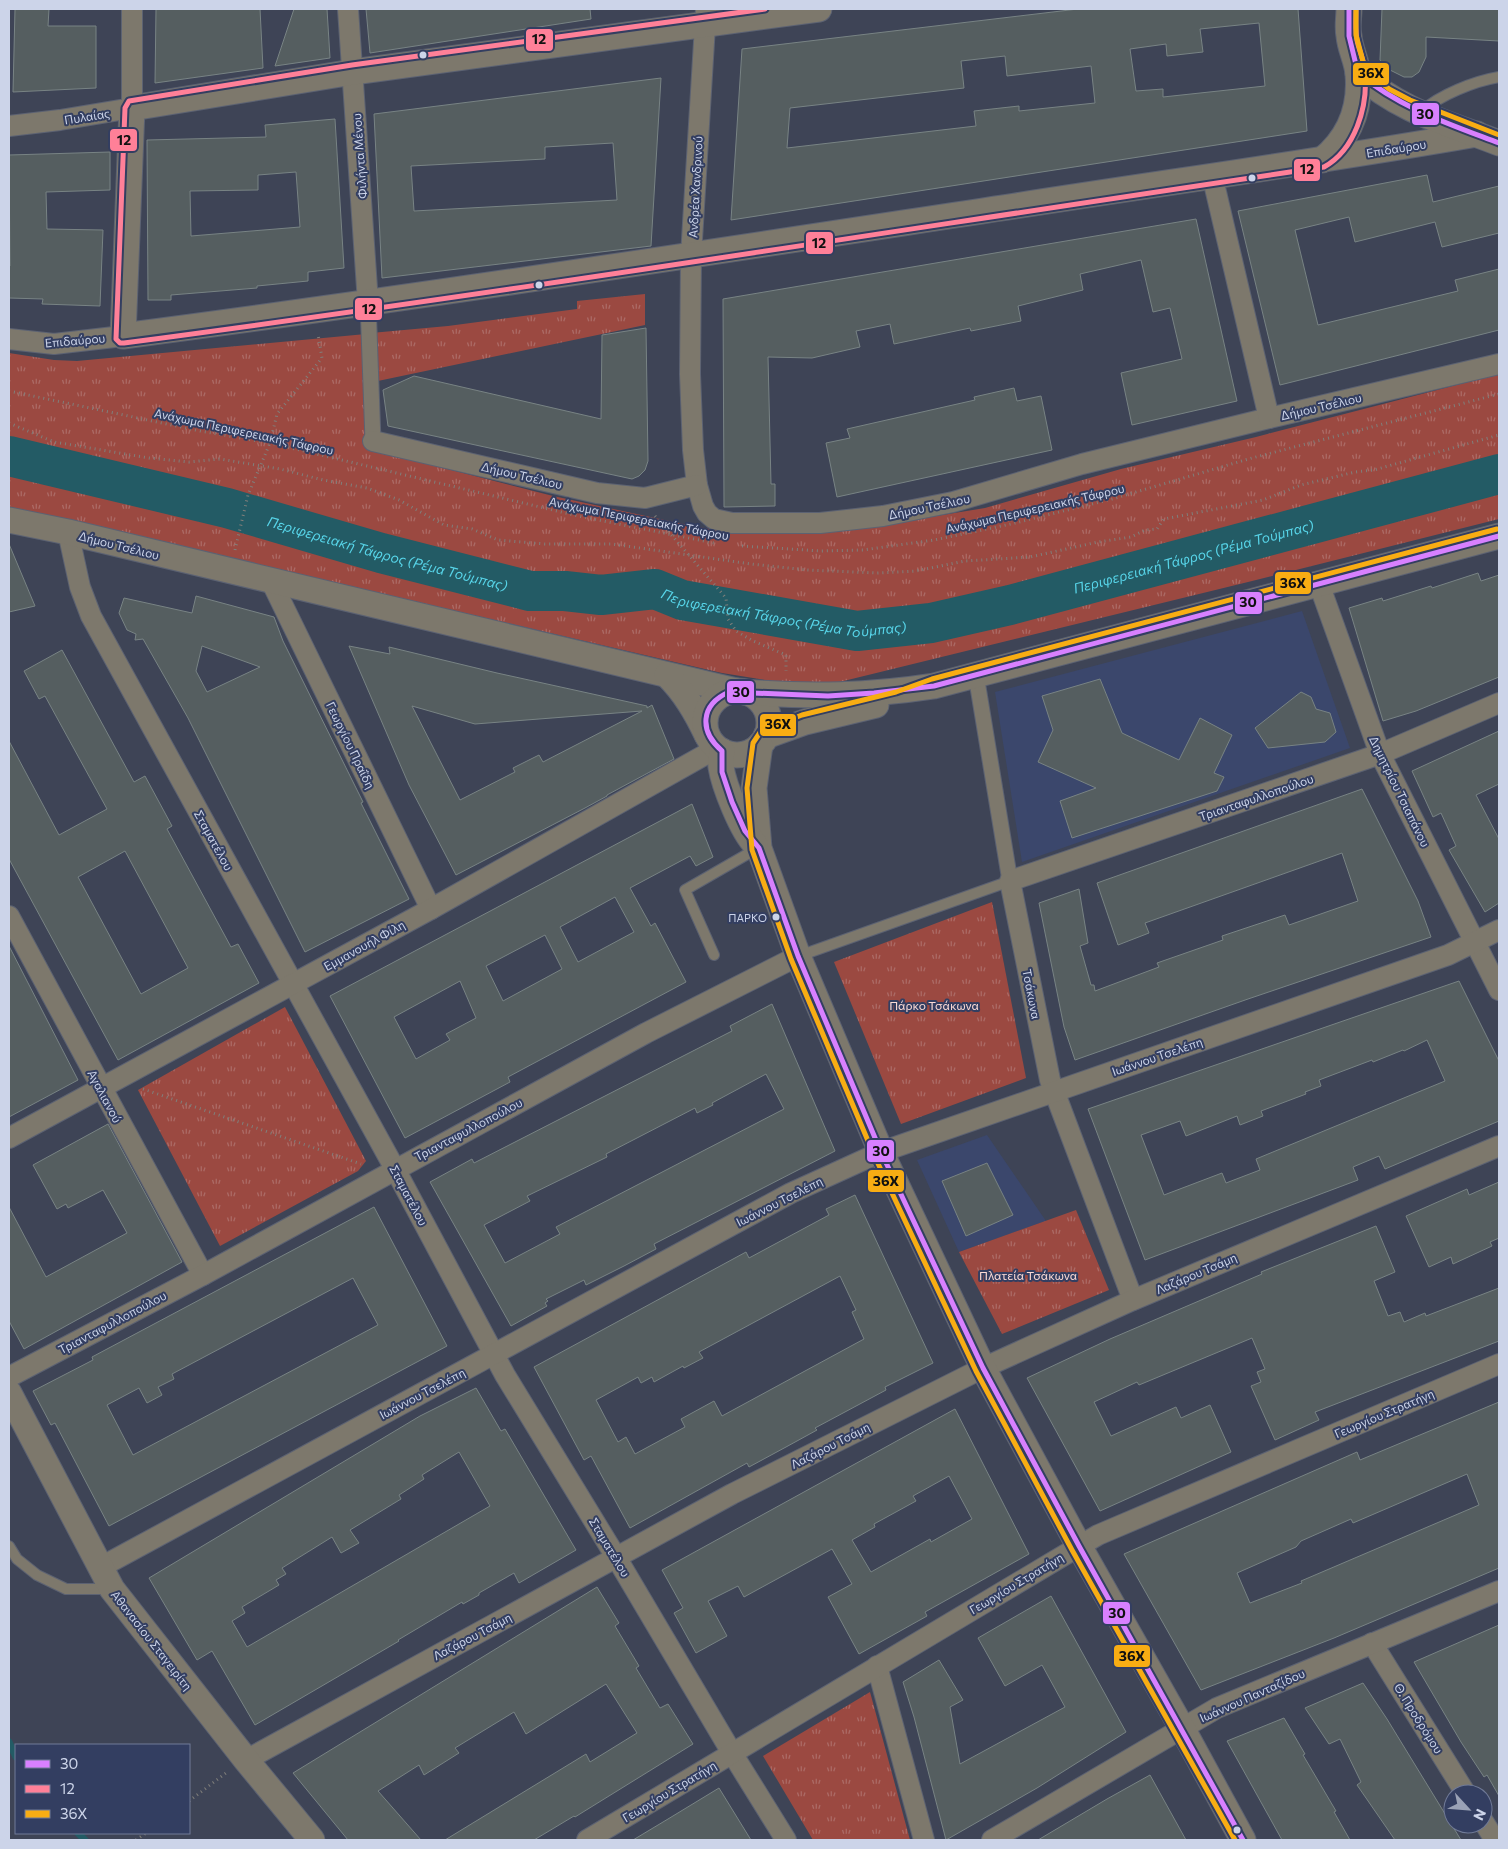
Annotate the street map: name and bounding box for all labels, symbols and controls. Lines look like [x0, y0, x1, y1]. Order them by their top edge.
line badge: 12 [525, 28, 554, 52]
text: 12 [532, 30, 546, 47]
unlabelled marker [418, 50, 428, 60]
line badge: 36Χ [1352, 62, 1390, 86]
text: 36Χ [1358, 64, 1384, 81]
line badge: 30 [1411, 102, 1440, 126]
street label: Πυλαίας [63, 105, 111, 127]
text: 30 [1416, 105, 1434, 122]
street label: Φιλήντα Μένου [349, 113, 369, 199]
line badge: 12 [109, 128, 138, 152]
text: 12 [117, 131, 131, 148]
street label: Ανδρέα Χανδρινού [685, 135, 705, 238]
street label: Επιδαύρου [1365, 136, 1427, 160]
line badge: 12 [1293, 158, 1321, 182]
text: 12 [1300, 160, 1314, 177]
unlabelled marker [1247, 173, 1257, 183]
line badge: 12 [805, 231, 834, 255]
text: 12 [812, 234, 826, 251]
unlabelled marker [534, 280, 544, 290]
line badge: 12 [354, 297, 383, 321]
text: 12 [362, 300, 376, 317]
street label: Επιδαύρου [44, 330, 106, 350]
street label: Δήμου Τσέλιου [1279, 390, 1363, 422]
street label: Ανάχωμα Περιφερειακής Τάφρου [153, 405, 335, 457]
street label: Δήμου Τσέλιου [480, 459, 564, 491]
street label: Ανάχωμα Περιφερειακής Τάφρου [944, 481, 1126, 535]
street label: Δήμου Τσέλιου [887, 491, 971, 521]
street label: Ανάχωμα Περιφερειακής Τάφρου [548, 494, 730, 542]
water label: Περιφερειακή Τάφρος (Ρέμα Τούμπας) [266, 512, 510, 594]
water label: Περιφερειακή Τάφρος (Ρέμα Τούμπας) [1071, 516, 1315, 596]
street label: Δήμου Τσέλιου [77, 528, 161, 562]
line badge: 36Χ [1274, 571, 1312, 595]
text: 36Χ [1280, 574, 1306, 591]
water label: Περιφερειακή Τάφρος (Ρέμα Τούμπας) [659, 584, 907, 640]
line badge: 30 [1234, 591, 1263, 615]
text: 30 [1239, 593, 1257, 610]
line badge: 30 [726, 680, 755, 704]
text: 30 [732, 683, 750, 700]
street label: Γεωργίου Πραΐδη [324, 699, 378, 791]
line badge: 36Χ [759, 713, 797, 737]
text: 36Χ [765, 715, 791, 732]
street label: Δημητρίου Τσιαπάνου [1367, 733, 1433, 849]
street label: Τριανταφυλλοπούλου [1197, 771, 1315, 823]
street label: Σταματέλου [192, 807, 236, 873]
place label: ΠΑΡΚΟ [728, 911, 767, 924]
marker: ΠΑΡΚΟ [771, 912, 781, 922]
street label: Εμμανουήλ Φίλη [321, 917, 407, 973]
street label: Τσάκωνα [1020, 968, 1044, 1020]
park label: Πάρκο Τσάκωνα [889, 998, 979, 1012]
street label: Ιωάννου Τσελέπη [1110, 1034, 1204, 1078]
street label: Αγαλιανού [85, 1067, 125, 1125]
street label: Τριανταφυλλοπούλου [412, 1095, 525, 1163]
line badge: 30 [866, 1139, 895, 1163]
text: 30 [872, 1142, 890, 1159]
street label: Σταματέλου [387, 1162, 431, 1228]
line badge: 36Χ [867, 1169, 905, 1193]
text: 36Χ [873, 1172, 899, 1189]
street label: Ιωάννου Τσελέπη [734, 1173, 824, 1229]
street label: Λαζάρου Τσάμη [1153, 1250, 1239, 1296]
park label: Πλατεία Τσάκωνα [979, 1268, 1077, 1282]
street label: Τριανταφυλλοπούλου [56, 1288, 169, 1356]
street label: Ιωάννου Τσελέπη [377, 1365, 467, 1421]
street label: Γεωργίου Στρατήγη [1332, 1386, 1436, 1440]
street label: Λαζάρου Τσάμη [788, 1419, 872, 1471]
street label: Σταματέλου [587, 1515, 633, 1579]
street label: Γεωργίου Στρατήγη [967, 1549, 1065, 1617]
street label: Αθανασίου Σταγειρίτη [109, 1587, 195, 1693]
line badge: 30 [1102, 1601, 1131, 1625]
text: 30 [1108, 1604, 1126, 1621]
street label: Λαζάρου Τσάμη [430, 1609, 514, 1663]
line badge: 36Χ [1113, 1644, 1151, 1668]
text: 36Χ [1119, 1647, 1145, 1664]
street label: Ιωάννου Πανταζίδου [1197, 1665, 1307, 1725]
street label: Θ. Προδρόμου [1392, 1680, 1446, 1756]
legend [15, 1744, 190, 1834]
text: 30 [60, 1754, 78, 1772]
street label: Γεωργίου Στρατήγη [620, 1757, 718, 1825]
text: 12 [60, 1779, 75, 1797]
north arrow [1443, 1784, 1493, 1834]
text: 36Χ [60, 1804, 87, 1822]
text: N [1470, 1806, 1490, 1823]
unlabelled marker [1232, 1825, 1242, 1835]

